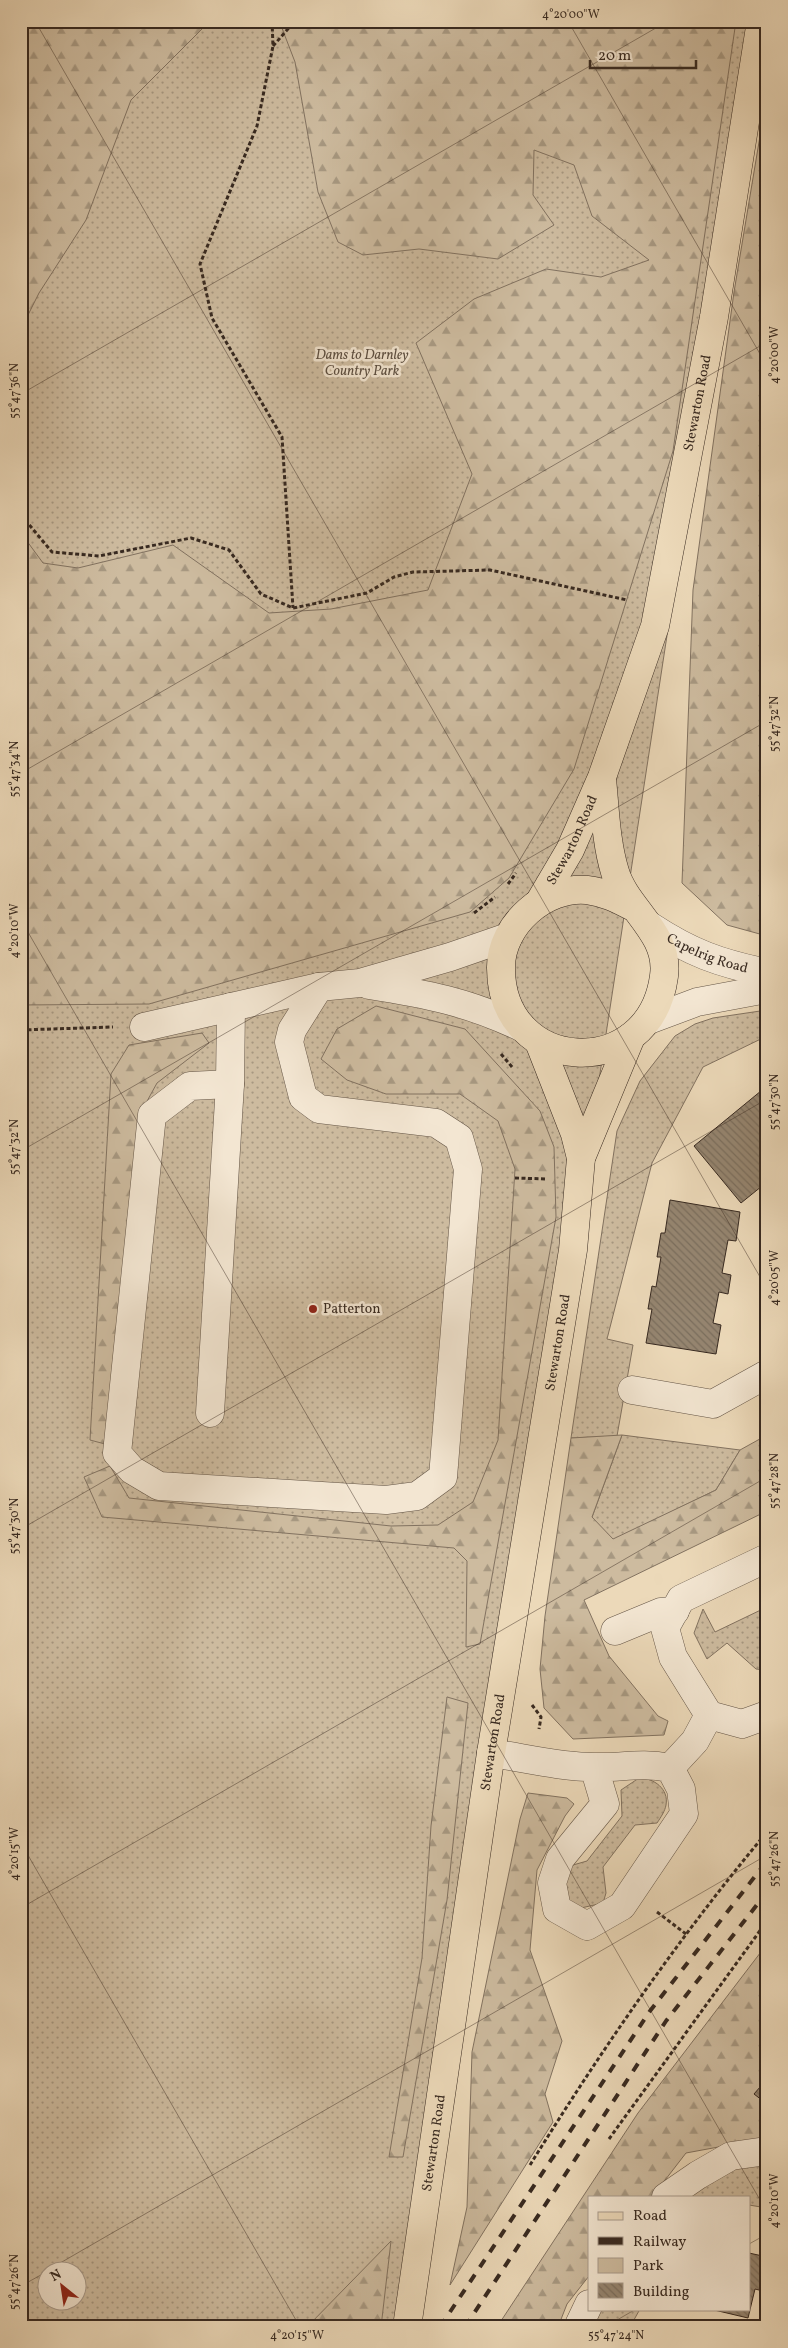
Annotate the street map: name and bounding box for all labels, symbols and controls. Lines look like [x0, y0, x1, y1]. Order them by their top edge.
text: 4°20'00"W [542, 7, 600, 23]
scale bar [590, 38, 697, 70]
text: 20 m [598, 46, 631, 67]
text: 4°20'00"W [767, 326, 783, 384]
park label: Dams to Darnley Country Park [315, 346, 409, 381]
street label: Stewarton Road [679, 353, 716, 453]
text: 55°47'36"N [7, 363, 23, 419]
text: 55°47'32"N [767, 696, 783, 752]
text: 55°47'34"N [7, 741, 23, 797]
street label: Stewarton Road [542, 792, 602, 888]
text: 4°20'10"W [7, 903, 23, 959]
street label: Capelrig Road [663, 929, 750, 978]
text: 55°47'30"N [767, 1074, 783, 1130]
text: 55°47'32"N [7, 1119, 23, 1175]
text: 4°20'05"W [767, 1250, 783, 1306]
street label: Stewarton Road [541, 1293, 575, 1392]
place label: Patterton [323, 1300, 381, 1319]
marker: Patterton [307, 1303, 319, 1315]
text: 55°47'28"N [767, 1453, 783, 1509]
text: 55°47'30"N [7, 1498, 23, 1554]
street label: Stewarton Road [476, 1692, 510, 1792]
text: 4°20'15"W [7, 1827, 23, 1881]
text: 55°47'26"N [767, 1831, 783, 1887]
street label: Stewarton Road [417, 2093, 450, 2193]
text: 4°20'10"W [767, 2173, 783, 2229]
legend [588, 2196, 750, 2310]
text: Road [633, 2206, 667, 2227]
text: Railway [633, 2232, 686, 2253]
text: 55°47'26"N [7, 2254, 23, 2310]
text: Park [633, 2256, 664, 2277]
north arrow [38, 2260, 88, 2310]
text: N [47, 2265, 65, 2287]
text: Building [633, 2282, 690, 2303]
text: 4°20'15"W [270, 2328, 324, 2344]
text: 55°47'24"N [588, 2328, 644, 2344]

